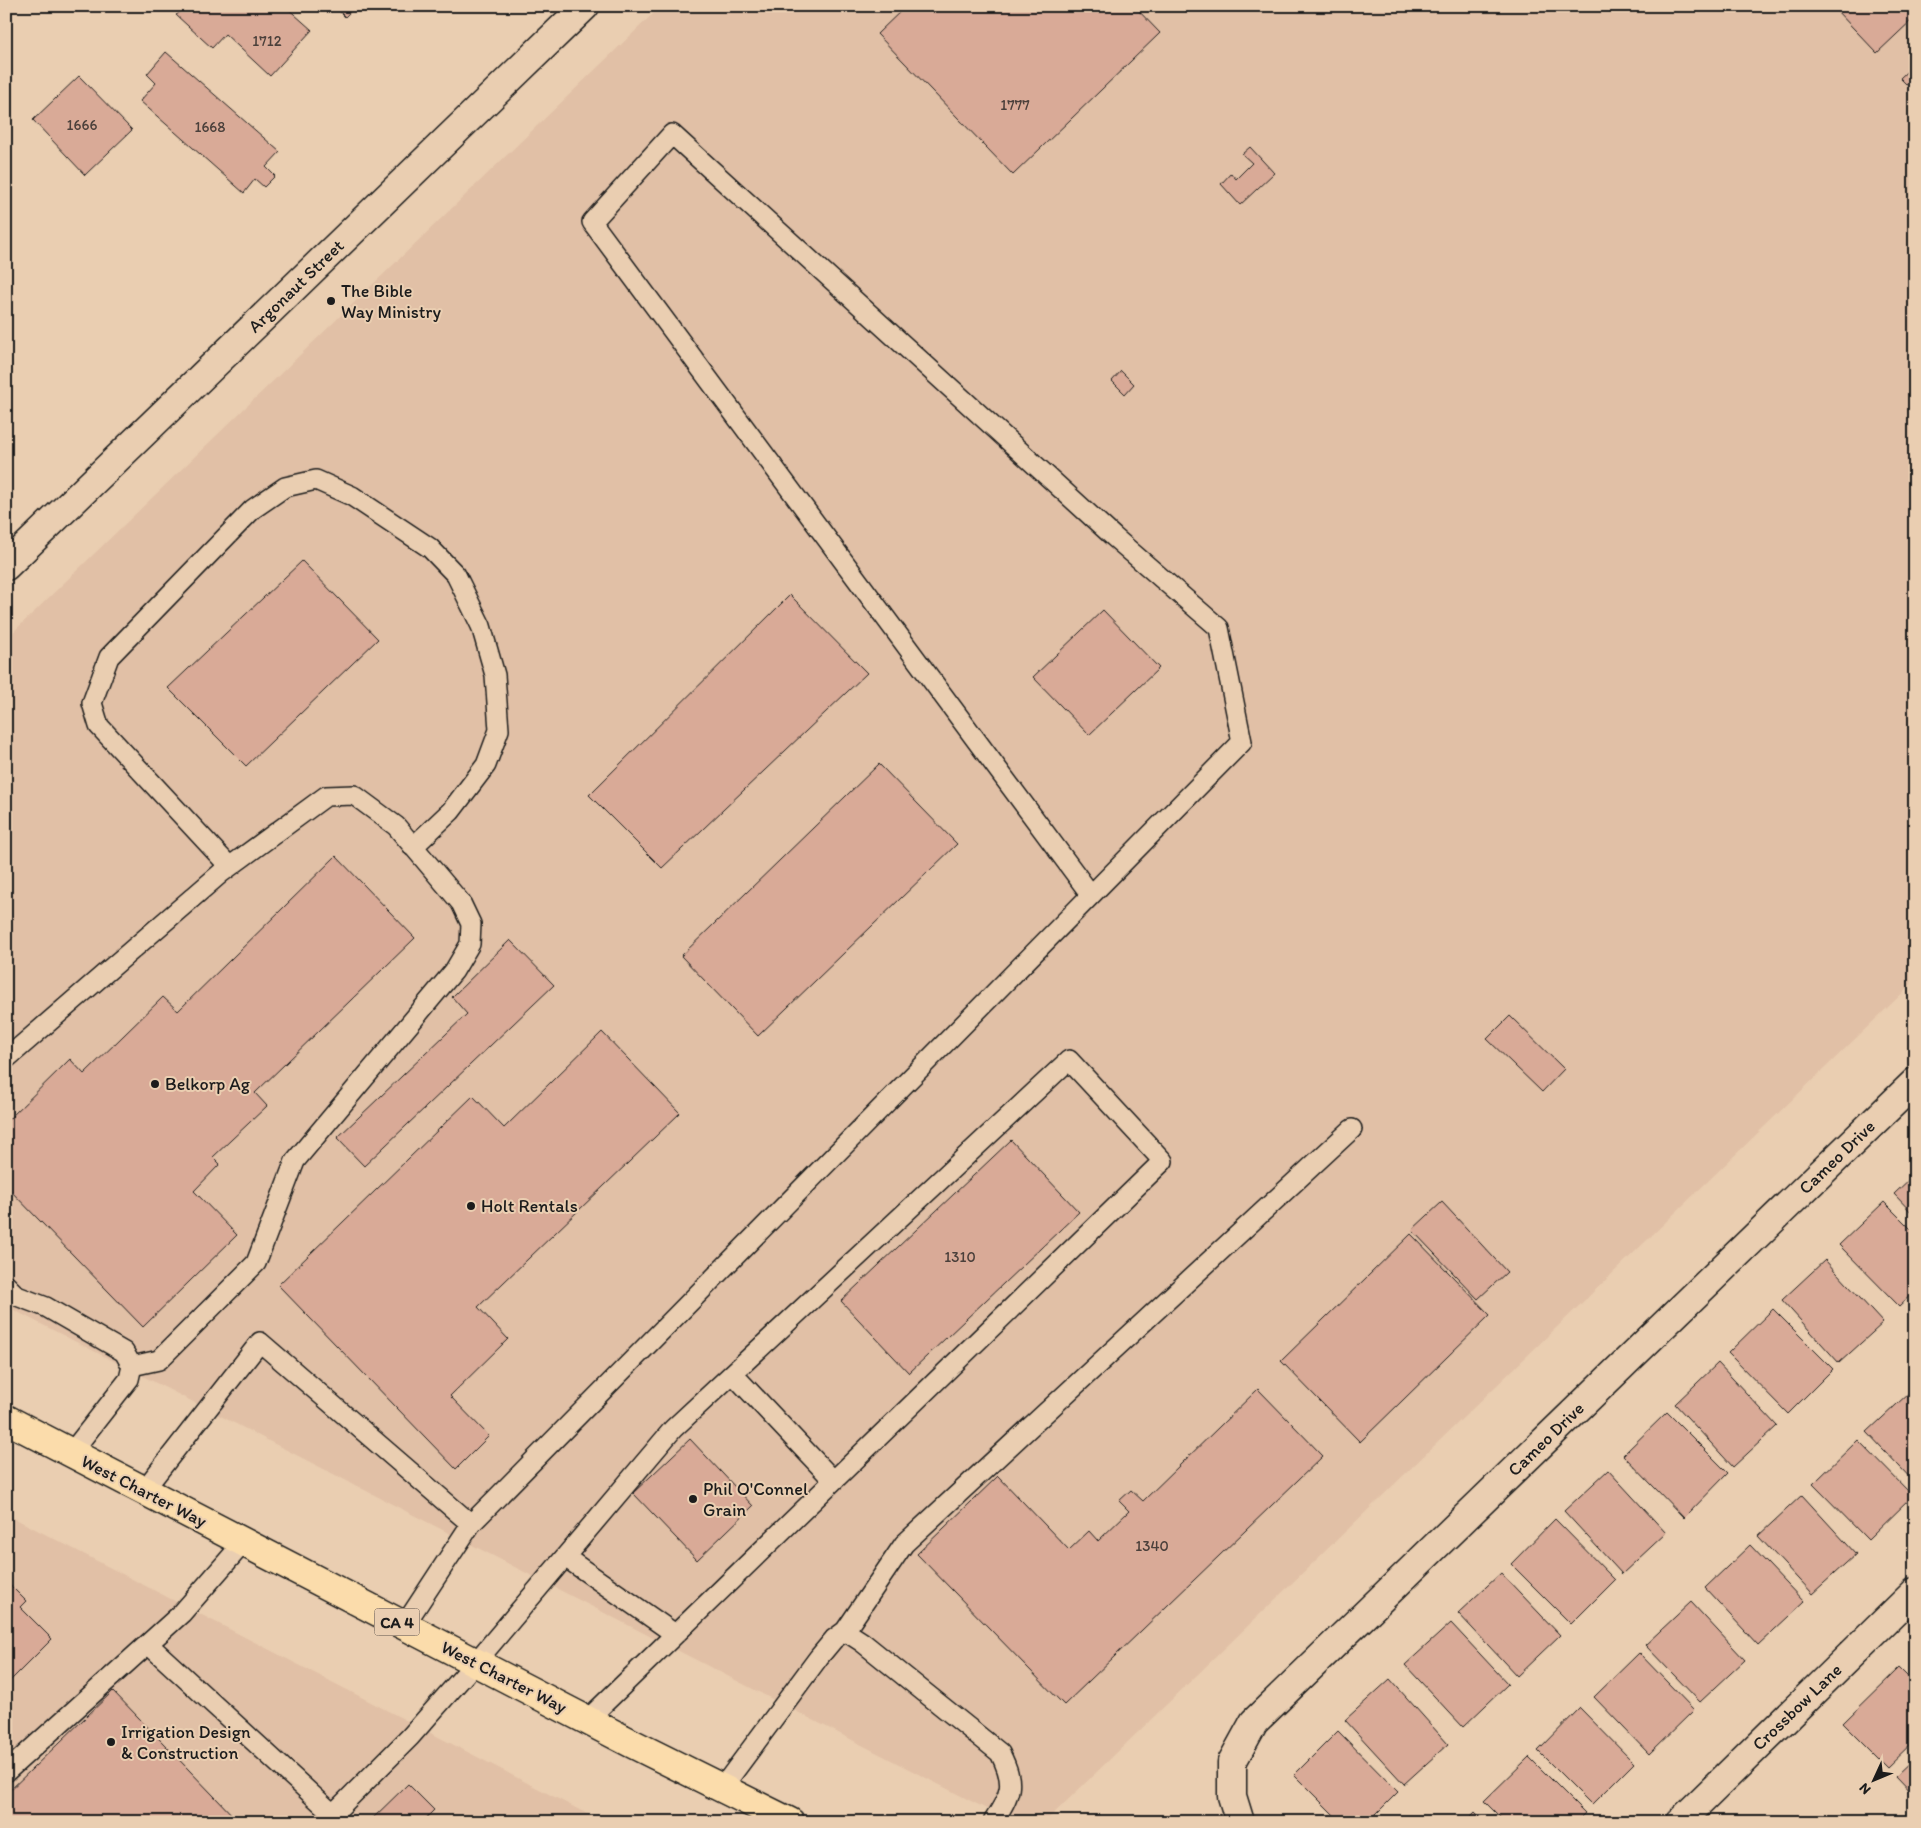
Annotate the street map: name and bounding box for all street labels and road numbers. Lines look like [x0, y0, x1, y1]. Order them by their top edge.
street label: Argonaut Street [243, 235, 349, 337]
street label: Cameo Drive [1794, 1115, 1880, 1199]
street label: Cameo Drive [1503, 1397, 1589, 1481]
street label: West Charter Way [77, 1450, 211, 1532]
road number: CA 4 [374, 1608, 420, 1635]
street label: West Charter Way [437, 1636, 571, 1718]
street label: Crossbow Lane [1748, 1659, 1846, 1755]

